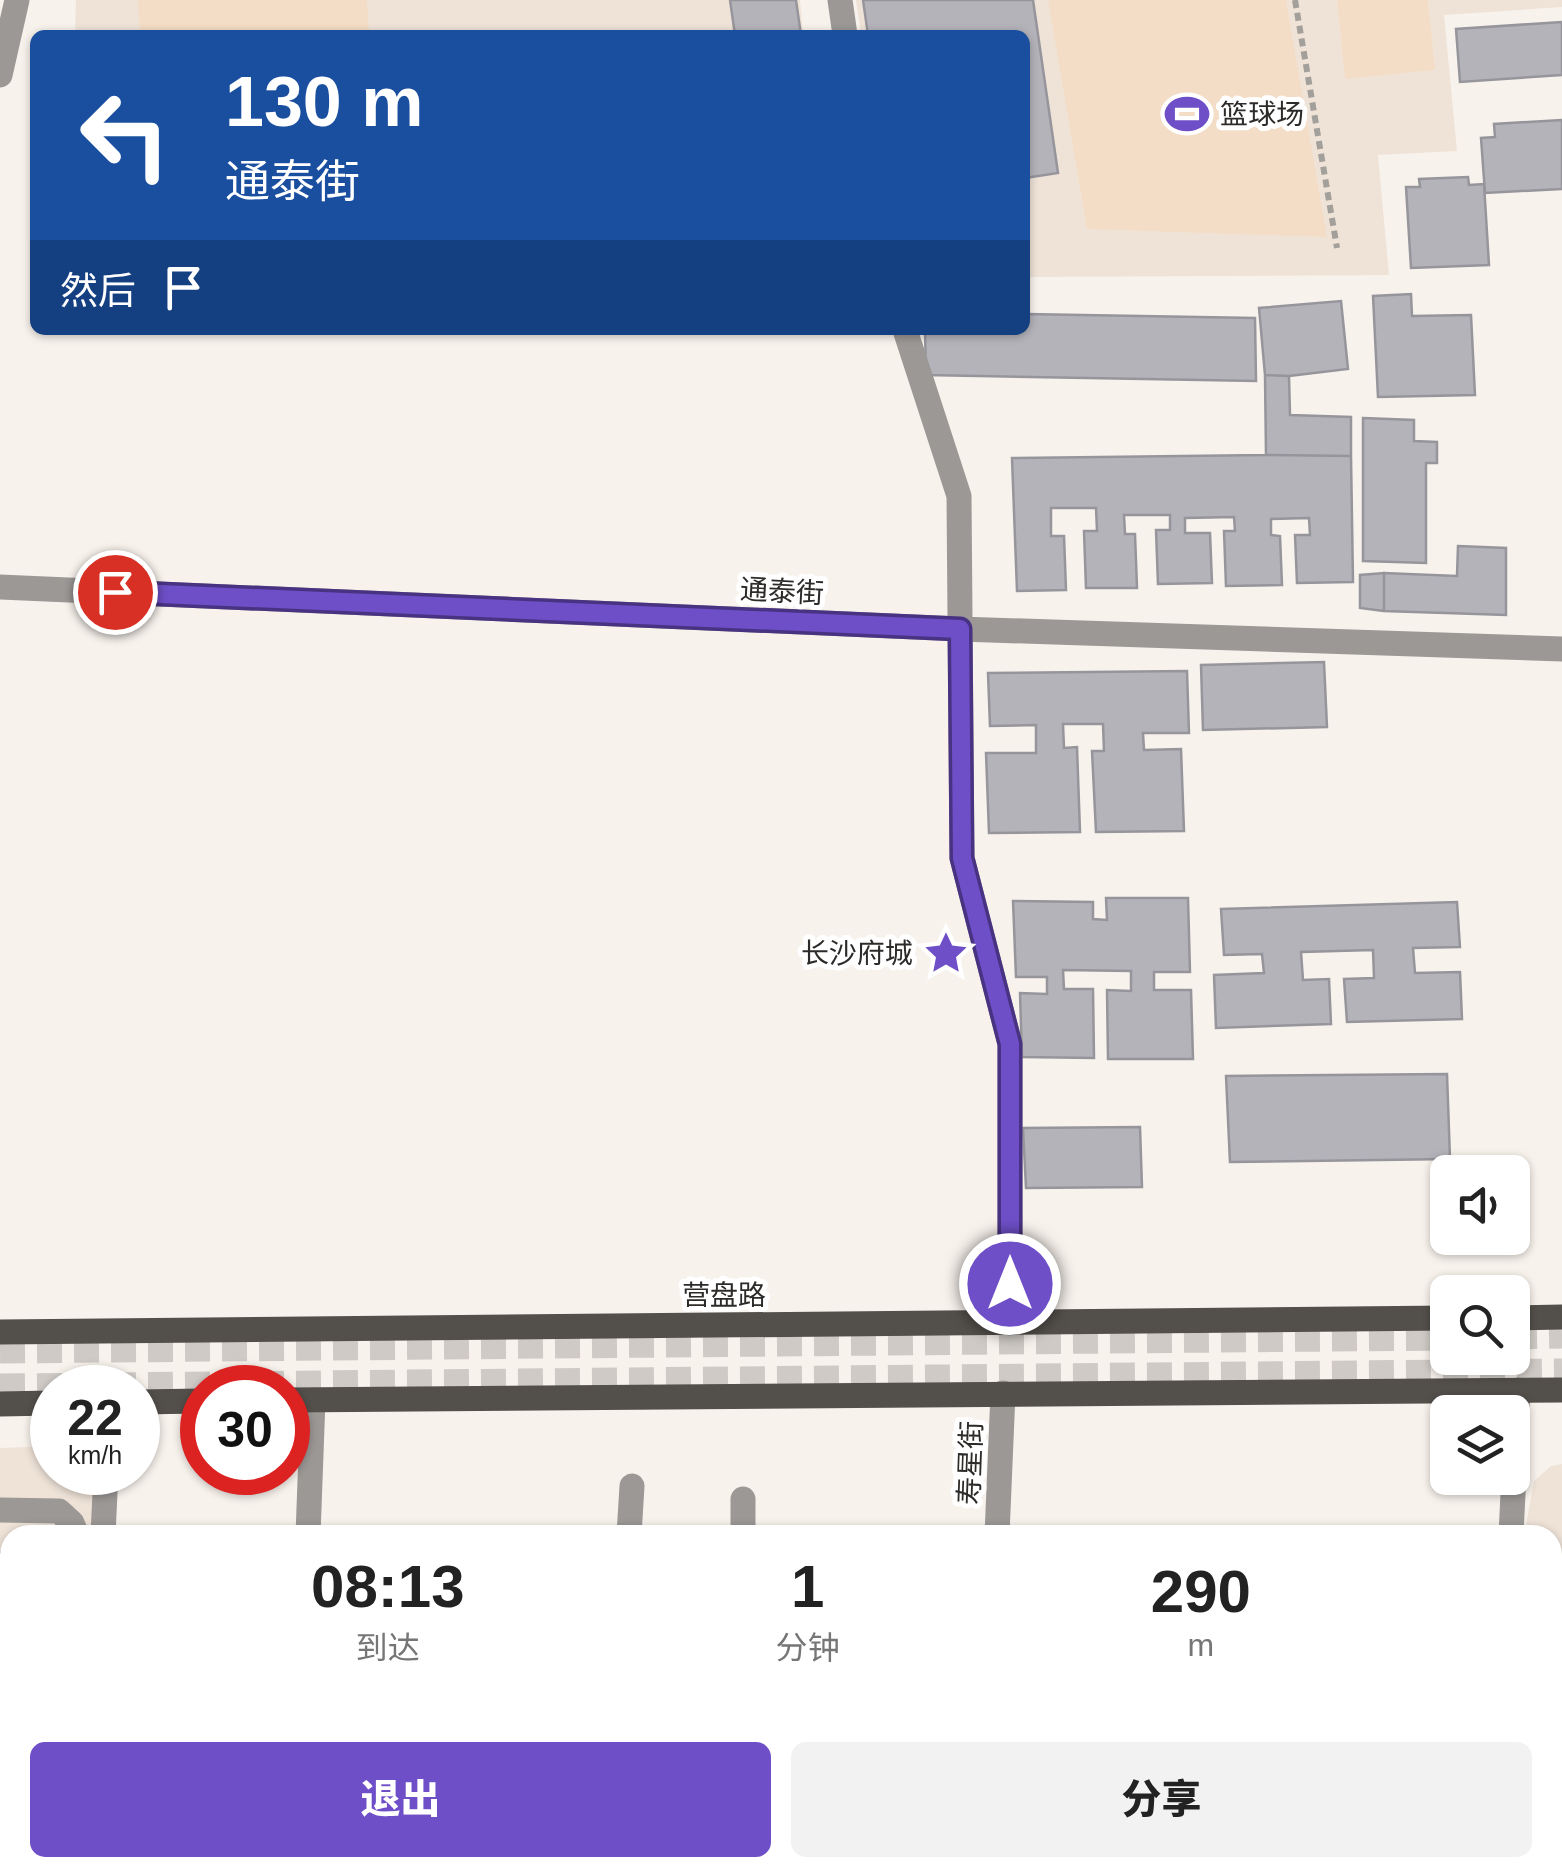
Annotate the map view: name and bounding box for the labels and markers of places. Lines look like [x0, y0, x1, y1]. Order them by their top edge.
sports icon: 篮球场 [1163, 90, 1211, 138]
place label: 篮球场 [1220, 99, 1304, 130]
pin [73, 550, 158, 635]
place icon: 长沙府城 [922, 929, 970, 977]
place label: 长沙府城 [801, 938, 913, 969]

